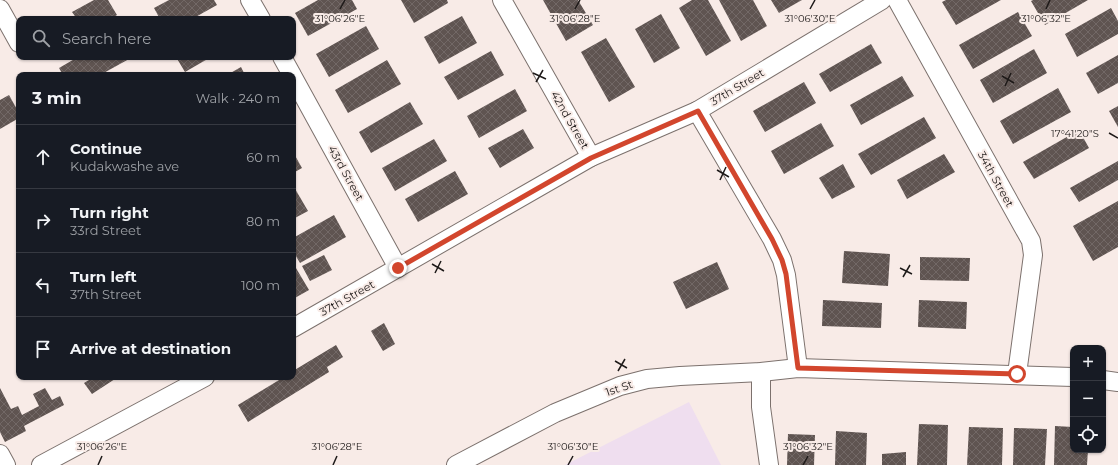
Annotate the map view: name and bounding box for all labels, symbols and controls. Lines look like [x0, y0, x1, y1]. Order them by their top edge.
text: 31°06'26"E [315, 12, 366, 25]
text: 31°06'28"E [550, 12, 601, 25]
text: 31°06'30"E [784, 12, 836, 25]
text: 31°06'32"E [1021, 12, 1071, 25]
search box [16, 16, 296, 60]
icon: search [30, 27, 52, 49]
text: Search here [62, 29, 151, 48]
street label: 37th Street [707, 65, 767, 109]
text: 3 min [32, 88, 82, 108]
street label: 42nd Street [548, 89, 592, 152]
text: Walk · 240 m [196, 90, 280, 106]
text: 17°41'20"S [1051, 127, 1099, 140]
text: Continue [70, 139, 142, 158]
street label: 43rd Street [325, 143, 367, 204]
icon: ahead [32, 146, 54, 168]
text: 60 m [246, 149, 280, 165]
street label: 34th Street [975, 149, 1017, 210]
text: Kudakwashe ave [70, 158, 179, 174]
text: Turn right [70, 203, 149, 222]
icon: right [32, 210, 54, 232]
text: 80 m [246, 213, 280, 229]
text: 33rd Street [70, 222, 141, 238]
route end [389, 259, 407, 277]
text: Turn left [70, 267, 137, 286]
icon: left [32, 274, 54, 296]
text: 100 m [241, 277, 280, 293]
street label: 37th Street [317, 277, 377, 319]
text: 37th Street [70, 286, 141, 302]
icon: arrive [32, 338, 54, 360]
text: Arrive at destination [70, 339, 231, 358]
map controls [1070, 345, 1106, 453]
button: + [1070, 345, 1106, 381]
route start [1008, 365, 1026, 383]
street label: 1st St [604, 377, 635, 399]
button: − [1070, 381, 1106, 417]
button: locate [1070, 417, 1106, 453]
text: 31°06'26"E [77, 440, 128, 453]
text: 31°06'28"E [312, 440, 363, 453]
text: 31°06'30"E [547, 440, 599, 453]
text: 31°06'32"E [783, 440, 833, 453]

